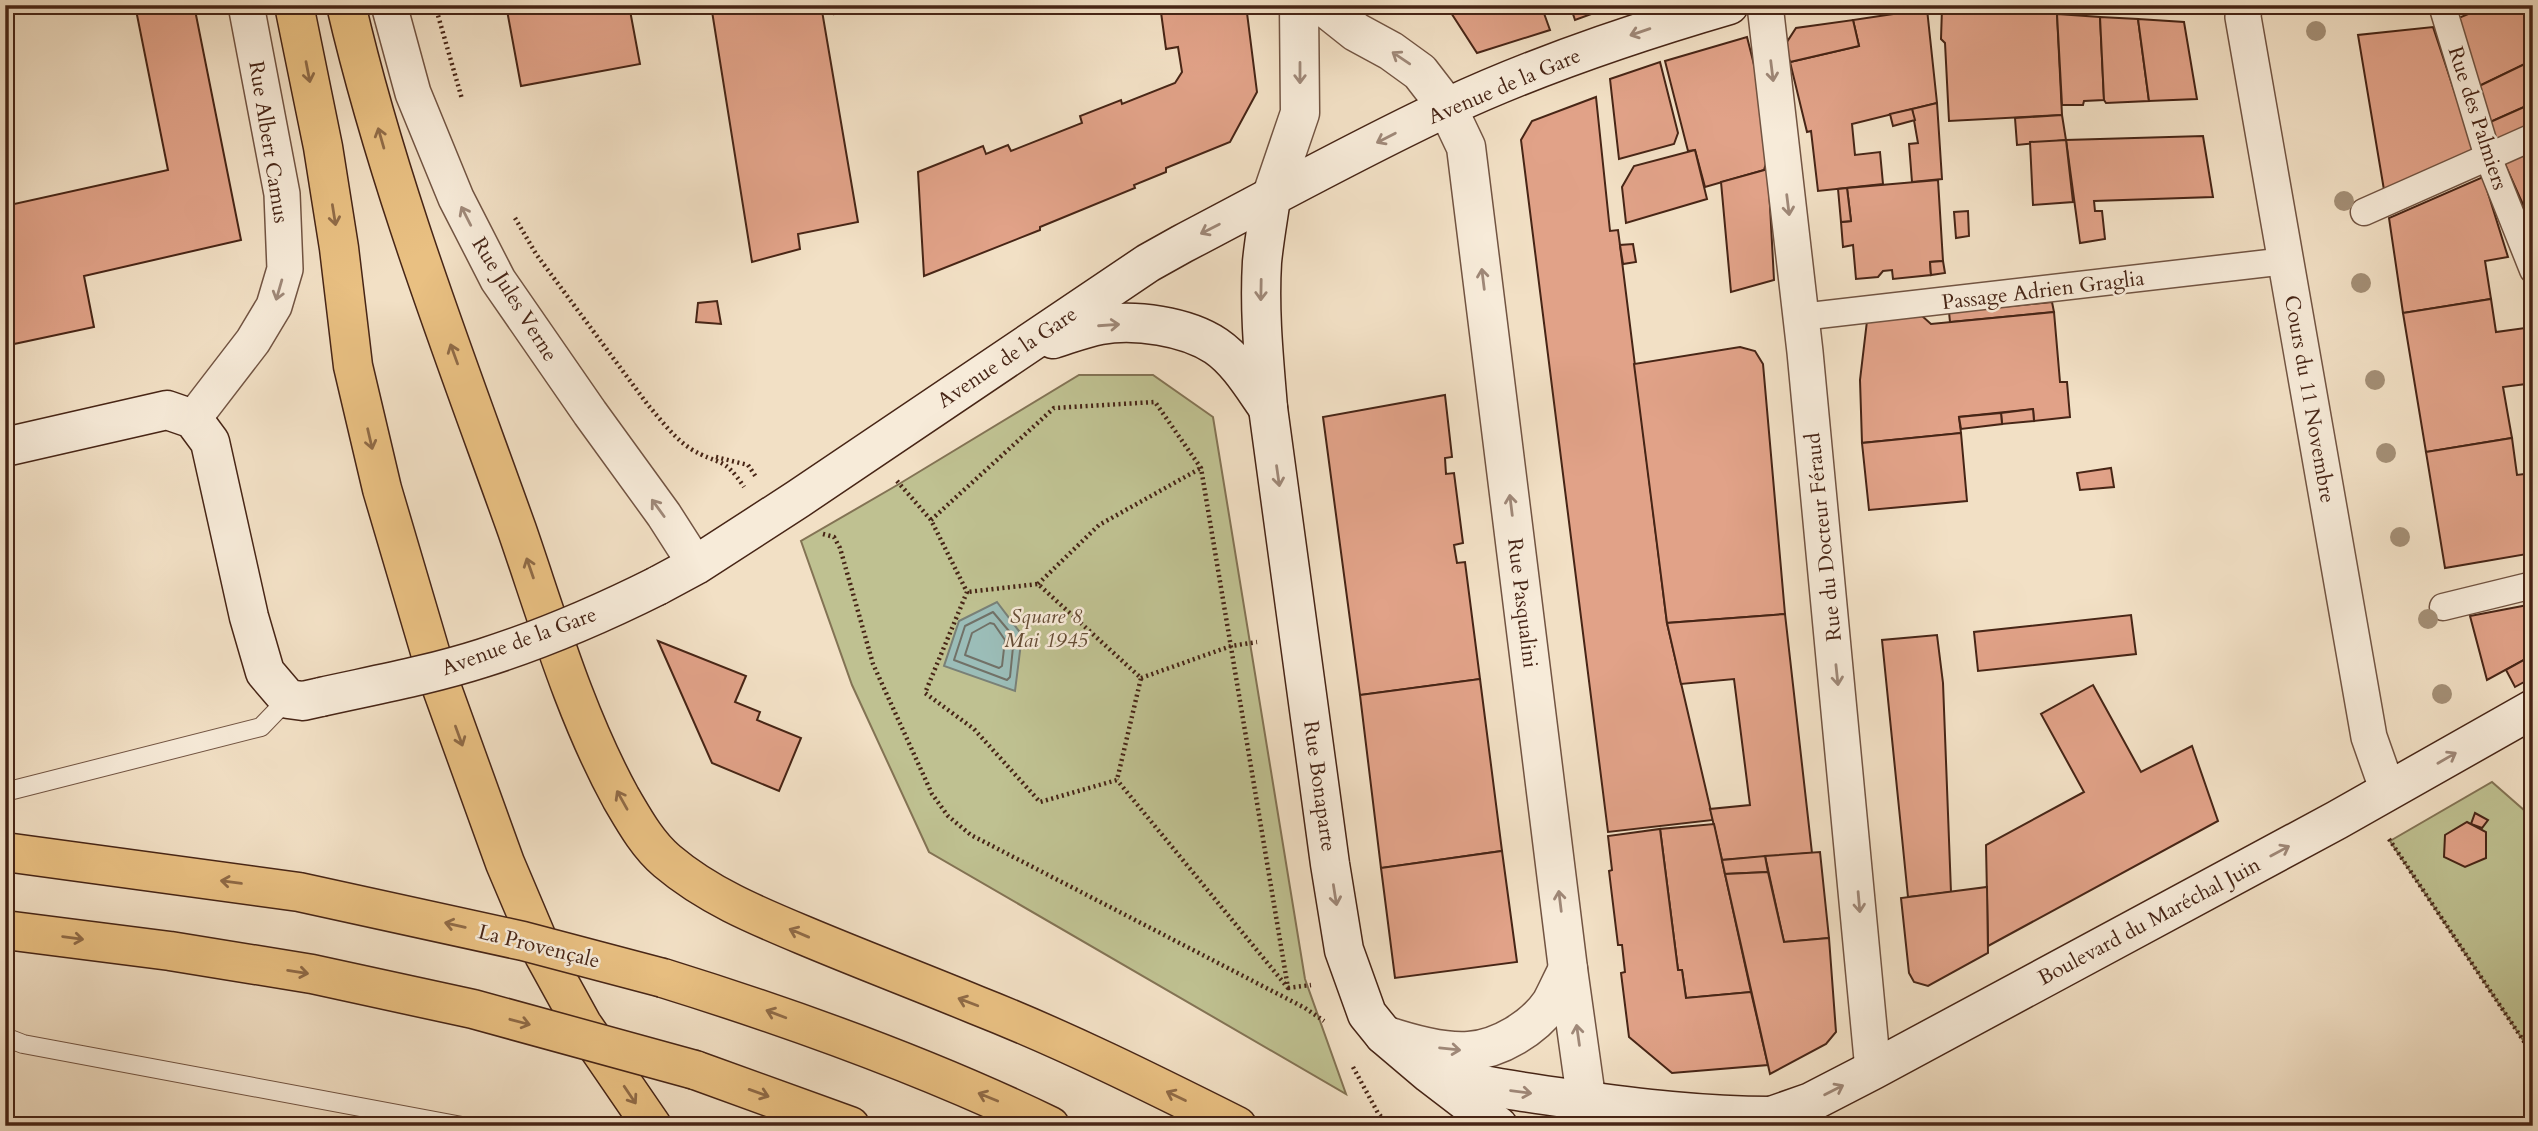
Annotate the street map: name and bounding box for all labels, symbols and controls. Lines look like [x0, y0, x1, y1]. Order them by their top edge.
one-way arrow [1629, 26, 1651, 39]
street label: Avenue de la Gare [1423, 41, 1585, 132]
street label: Rue des Palmiers [2441, 43, 2514, 194]
one-way arrow [1392, 51, 1411, 65]
street label: Rue Albert Camus [241, 59, 296, 225]
one-way arrow [301, 60, 315, 83]
one-way arrow [1766, 60, 1779, 82]
one-way arrow [1293, 62, 1307, 85]
one-way arrow [373, 127, 386, 149]
one-way arrow [1376, 132, 1397, 146]
one-way arrow [1781, 193, 1794, 216]
one-way arrow [328, 203, 341, 225]
one-way arrow [458, 206, 472, 227]
one-way arrow [1200, 223, 1221, 236]
street label: Rue Jules Verne [465, 232, 564, 367]
street label: Passage Adrien Graglia [1940, 264, 2146, 317]
one-way arrow [1477, 268, 1490, 291]
one-way arrow [272, 278, 285, 300]
one-way arrow [1255, 278, 1268, 301]
street label: Cours du 11 Novembre [2277, 293, 2342, 505]
street label: Avenue de la Gare [932, 300, 1083, 415]
one-way arrow [1098, 318, 1120, 331]
one-way arrow [447, 343, 459, 365]
one-way arrow [364, 427, 377, 450]
street label: Rue du Docteur Féraud [1798, 431, 1849, 643]
one-way arrow [1271, 464, 1284, 486]
one-way arrow [1504, 494, 1517, 517]
one-way arrow [651, 499, 665, 518]
street label: Rue Pasqualini [1500, 536, 1545, 670]
one-way arrow [523, 557, 536, 579]
street label: Avenue de la Gare [438, 600, 601, 683]
park label: Square 8 Mai 1945 [1004, 602, 1089, 655]
one-way arrow [1830, 663, 1843, 686]
street label: Rue Bonaparte [1296, 719, 1343, 853]
one-way arrow [454, 725, 466, 747]
one-way arrow [2436, 751, 2457, 764]
one-way arrow [615, 790, 629, 810]
one-way arrow [2269, 843, 2289, 857]
street label: Boulevard du Maréchal Juin [2033, 850, 2266, 993]
one-way arrow [221, 875, 243, 888]
one-way arrow [1329, 883, 1342, 906]
one-way arrow [1553, 890, 1566, 913]
one-way arrow [1853, 890, 1866, 912]
street label: La Provençale [475, 917, 603, 976]
one-way arrow [444, 918, 467, 932]
one-way arrow [789, 926, 810, 939]
one-way arrow [61, 932, 84, 945]
one-way arrow [286, 966, 309, 979]
one-way arrow [958, 994, 980, 1007]
one-way arrow [766, 1006, 788, 1019]
one-way arrow [508, 1016, 531, 1029]
one-way arrow [1571, 1024, 1584, 1047]
one-way arrow [1439, 1043, 1461, 1056]
one-way arrow [1823, 1083, 1844, 1096]
one-way arrow [623, 1085, 637, 1104]
one-way arrow [1509, 1086, 1532, 1099]
one-way arrow [748, 1088, 770, 1100]
one-way arrow [1166, 1088, 1187, 1102]
one-way arrow [978, 1090, 999, 1103]

